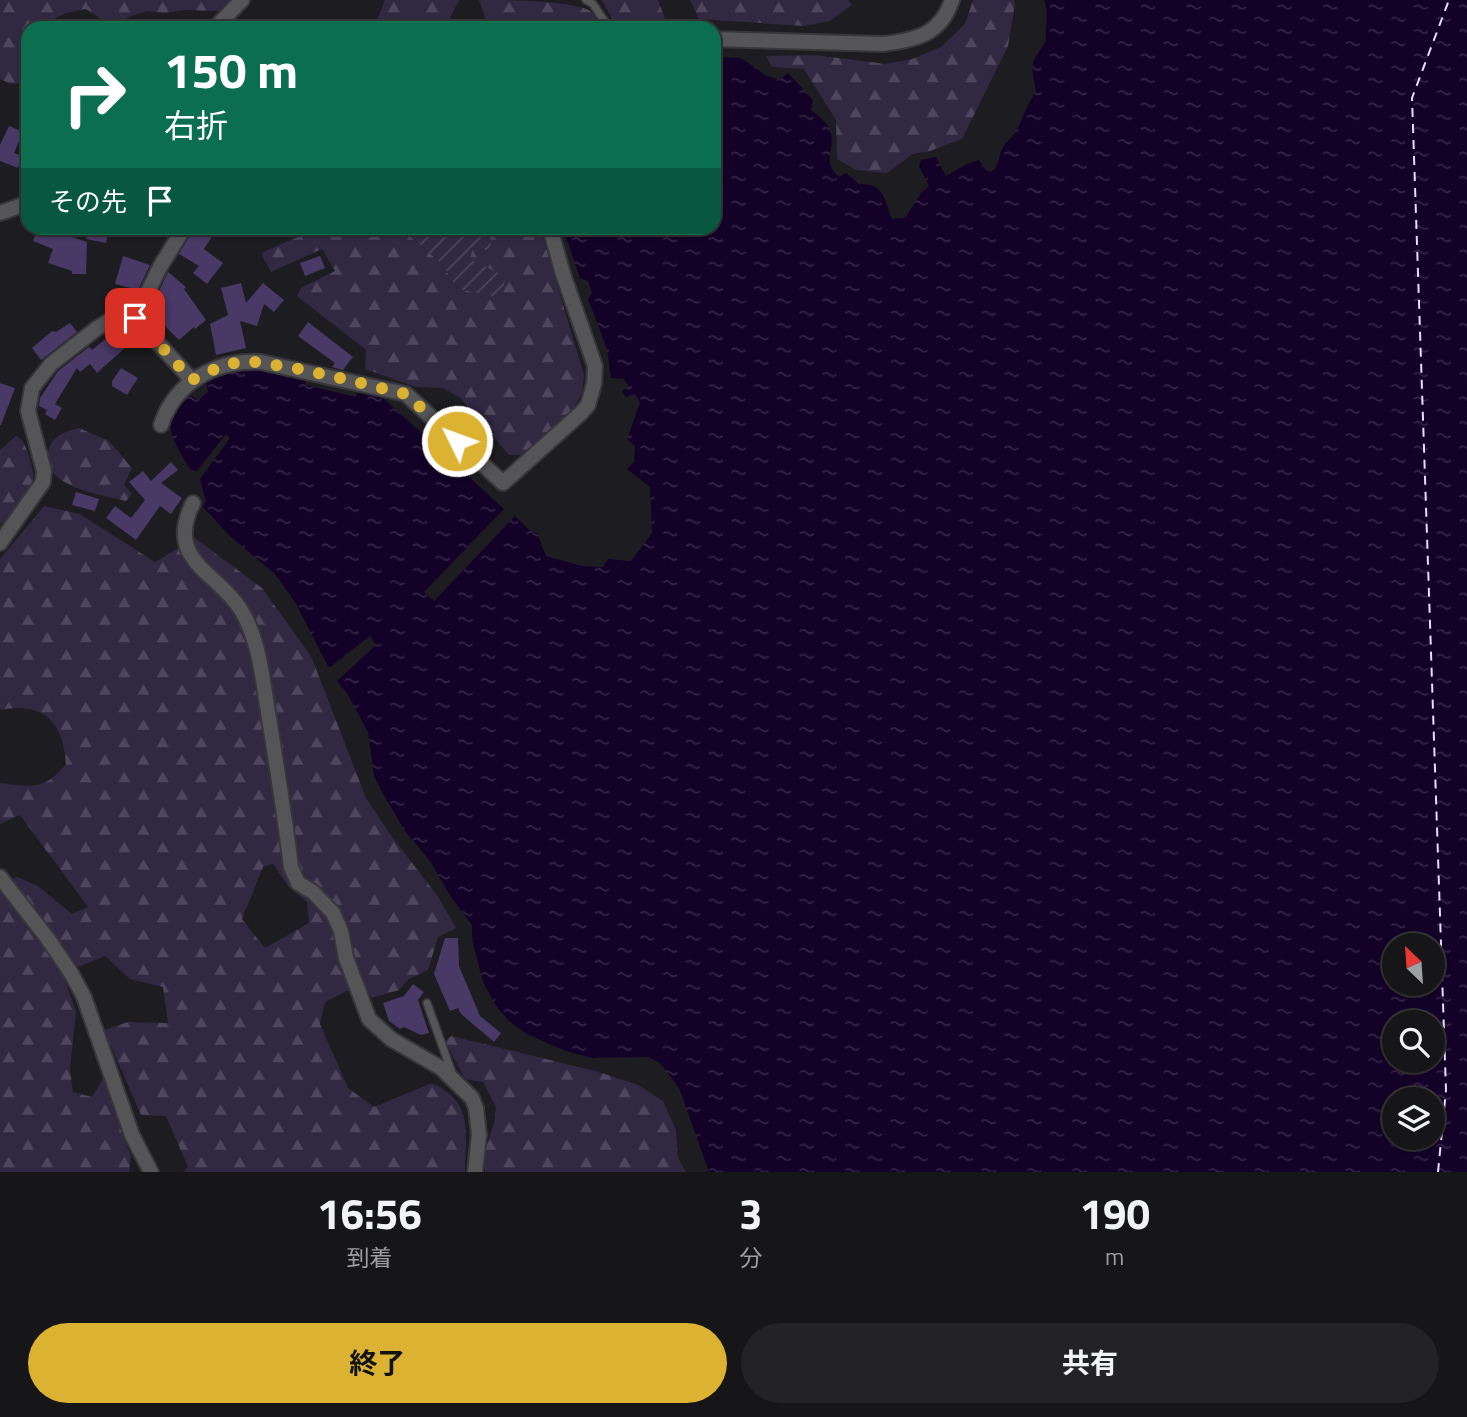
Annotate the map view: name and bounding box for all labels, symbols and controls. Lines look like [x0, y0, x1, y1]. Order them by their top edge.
text: 150 m [164, 32, 298, 107]
icon: right [49, 49, 140, 140]
text: 右折 [164, 101, 228, 149]
text: その先 [49, 182, 127, 221]
icon: arrive [141, 182, 179, 220]
pin [105, 288, 165, 348]
icon: arrive [116, 299, 154, 337]
position arrow [420, 404, 494, 478]
north arrow [1382, 933, 1446, 996]
map controls [1382, 933, 1445, 1150]
button: search [1382, 1010, 1445, 1073]
button: layers [1382, 1087, 1445, 1150]
text: 16:56 [317, 1181, 422, 1245]
text: 3 [739, 1181, 762, 1245]
text: 190 [1079, 1181, 1150, 1245]
text: m [1105, 1239, 1124, 1274]
text: 到着 [346, 1240, 392, 1275]
text: 分 [739, 1240, 762, 1275]
button: 終了 [28, 1323, 727, 1403]
button: 共有 [741, 1323, 1439, 1403]

